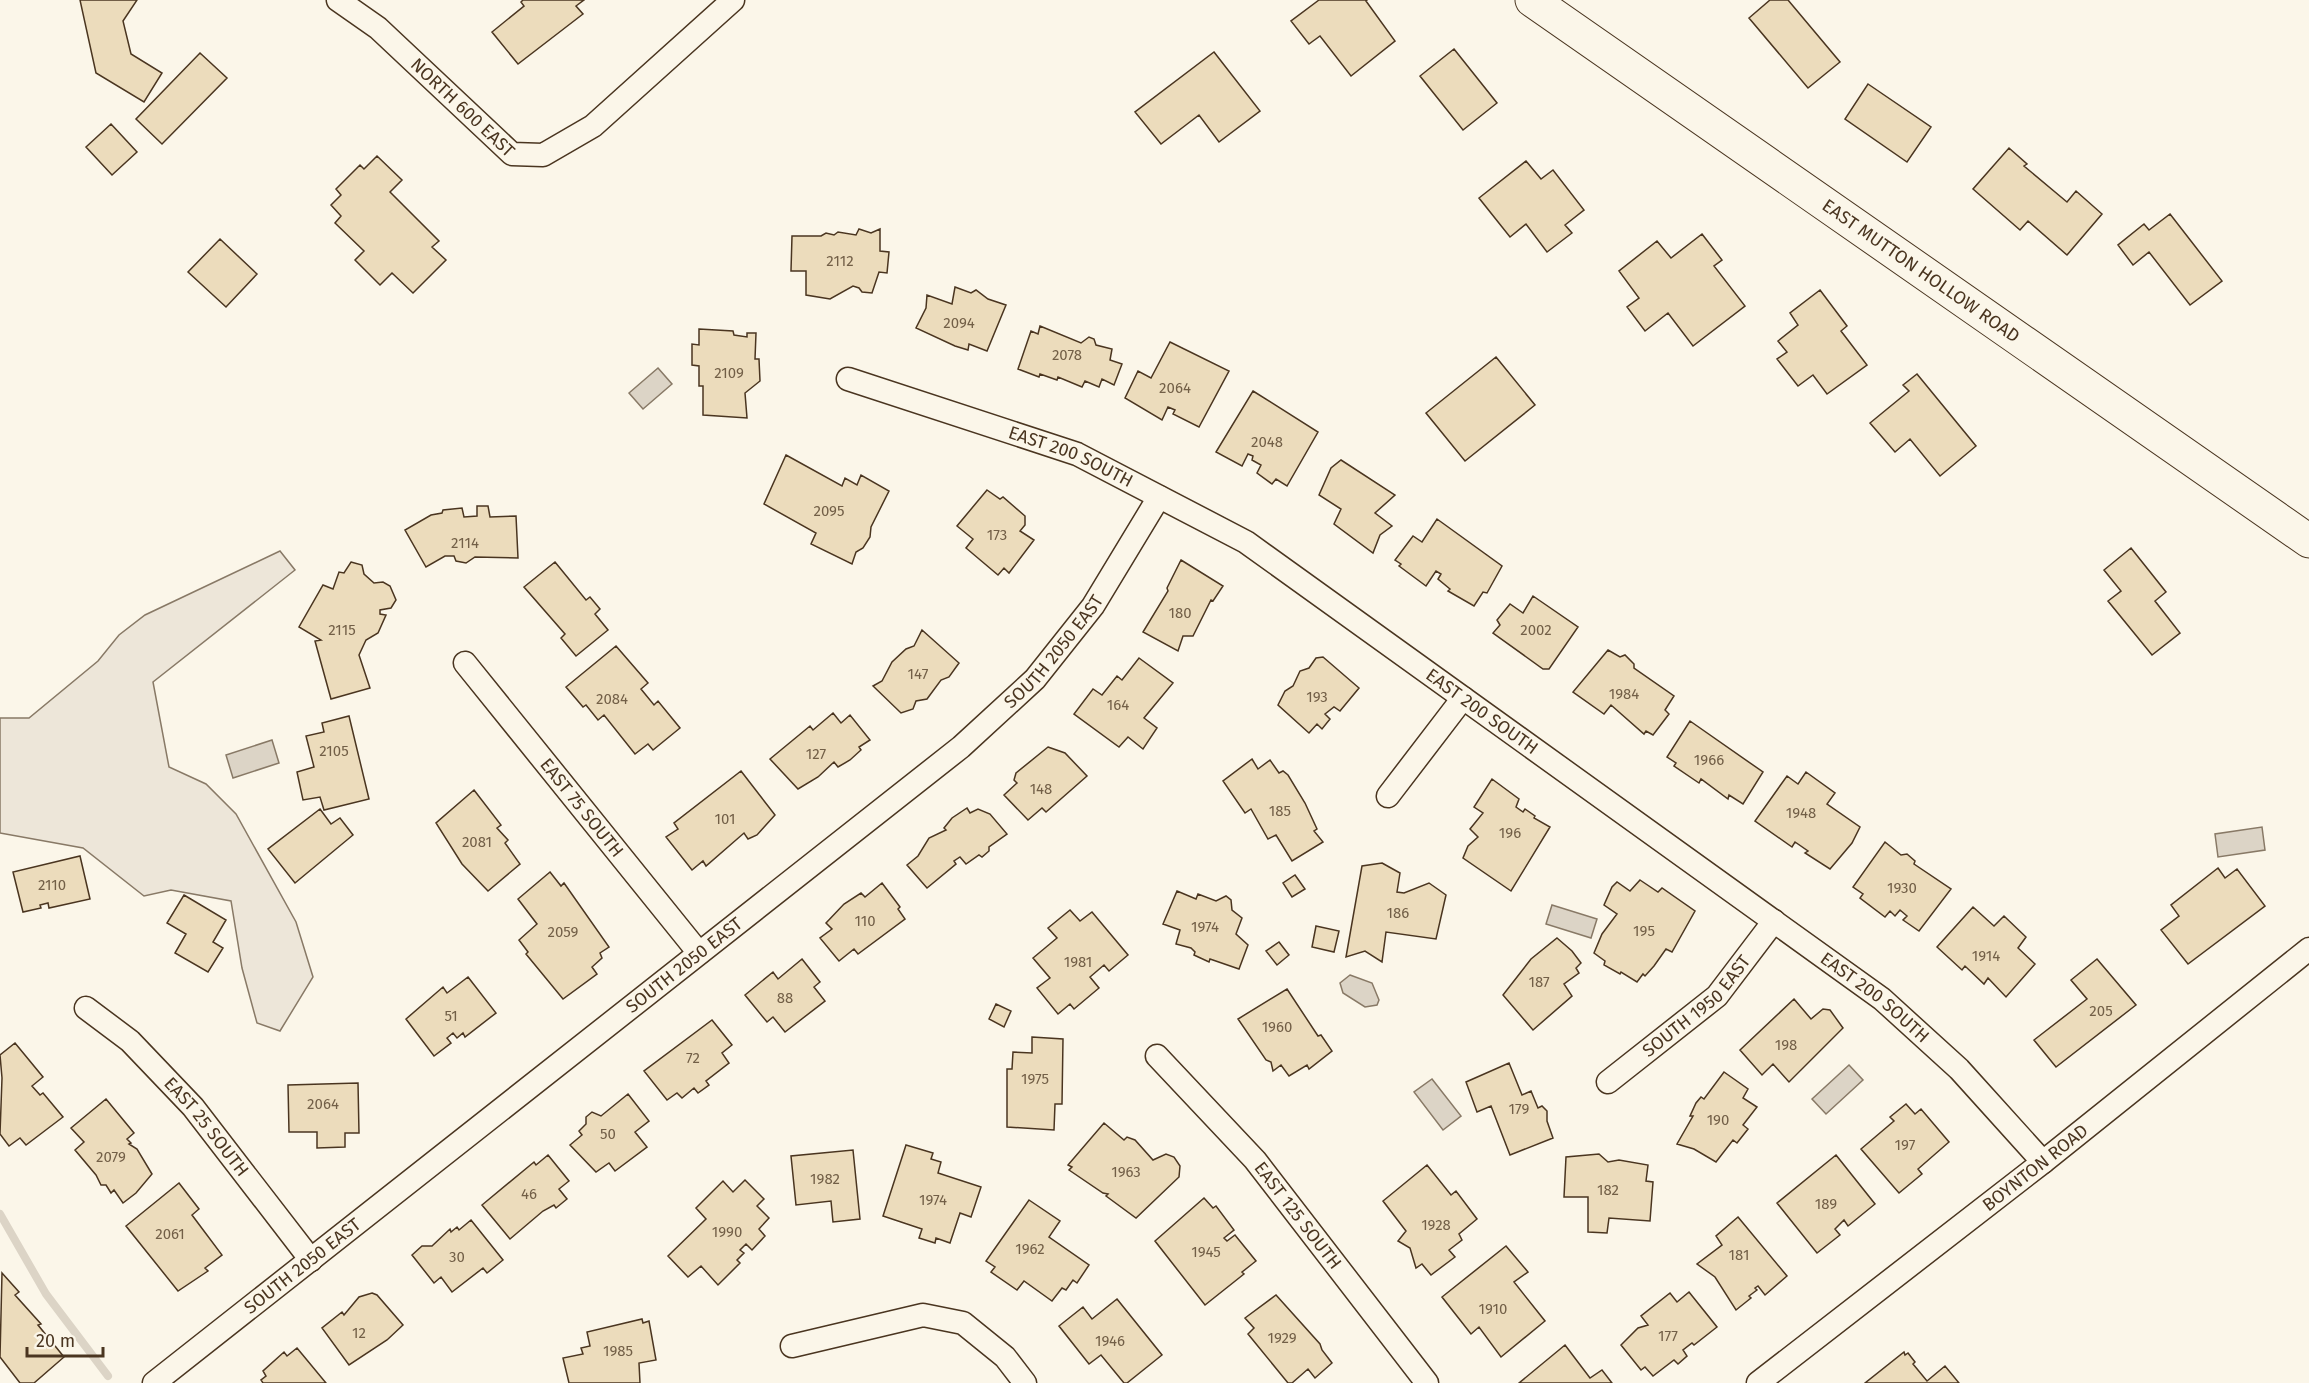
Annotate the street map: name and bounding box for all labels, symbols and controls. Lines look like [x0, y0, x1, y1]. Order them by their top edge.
street label: NORTH 600 EAST [406, 53, 520, 162]
street label: EAST MUTTON HOLLOW ROAD [1818, 194, 2024, 347]
house number: 2112 [826, 252, 854, 270]
house number: 2094 [943, 314, 975, 332]
house number: 2078 [1052, 346, 1082, 364]
house number: 2109 [714, 364, 744, 382]
house number: 2064 [1159, 379, 1191, 397]
street label: EAST 200 SOUTH [1006, 421, 1137, 492]
house number: 2048 [1251, 433, 1283, 451]
house number: 2095 [813, 502, 845, 520]
house number: 173 [987, 526, 1007, 544]
house number: 2114 [451, 534, 479, 552]
street label: SOUTH 2050 EAST [1000, 590, 1108, 713]
house number: 180 [1168, 604, 1192, 622]
house number: 2115 [328, 621, 356, 639]
house number: 2002 [1520, 621, 1552, 639]
street label: EAST 200 SOUTH [1421, 664, 1542, 759]
house number: 147 [908, 665, 929, 683]
house number: 1984 [1609, 685, 1639, 703]
house number: 193 [1306, 688, 1328, 706]
house number: 2084 [596, 690, 628, 708]
house number: 164 [1107, 696, 1129, 714]
house number: 2105 [319, 742, 349, 760]
house number: 127 [806, 745, 827, 763]
house number: 1966 [1694, 751, 1724, 769]
street label: EAST 75 SOUTH [535, 754, 628, 862]
house number: 148 [1030, 780, 1052, 798]
house number: 185 [1269, 802, 1291, 820]
house number: 1948 [1786, 804, 1816, 822]
house number: 101 [715, 810, 736, 828]
house number: 196 [1499, 824, 1521, 842]
house number: 2081 [462, 833, 492, 851]
house number: 2110 [38, 876, 66, 894]
house number: 1930 [1887, 879, 1917, 897]
house number: 186 [1387, 904, 1409, 922]
street label: SOUTH 2050 EAST [622, 912, 747, 1018]
house number: 110 [854, 912, 876, 930]
house number: 1974 [1191, 918, 1219, 936]
house number: 195 [1633, 922, 1655, 940]
house number: 2059 [548, 923, 579, 941]
street label: EAST 200 SOUTH [1816, 947, 1934, 1047]
house number: 1914 [1972, 947, 2000, 965]
street label: SOUTH 1950 EAST [1638, 950, 1755, 1062]
house number: 1981 [1064, 953, 1092, 971]
house number: 187 [1528, 973, 1550, 991]
house number: 88 [777, 989, 793, 1007]
house number: 205 [2089, 1002, 2113, 1020]
house number: 51 [444, 1007, 458, 1025]
house number: 1960 [1262, 1018, 1292, 1036]
house number: 198 [1775, 1036, 1797, 1054]
house number: 72 [686, 1049, 700, 1067]
house number: 1975 [1021, 1070, 1049, 1088]
street label: EAST 25 SOUTH [159, 1072, 253, 1181]
house number: 2064 [307, 1095, 339, 1113]
house number: 179 [1509, 1100, 1530, 1118]
house number: 190 [1707, 1111, 1729, 1129]
street label: BOYNTON ROAD [1978, 1119, 2092, 1216]
house number: 50 [600, 1125, 616, 1143]
house number: 197 [1895, 1136, 1916, 1154]
house number: 2079 [96, 1148, 126, 1166]
street label: EAST 125 SOUTH [1249, 1157, 1346, 1274]
house number: 1963 [1111, 1163, 1141, 1181]
house number: 1982 [810, 1170, 840, 1188]
house number: 182 [1597, 1181, 1619, 1199]
house number: 46 [521, 1185, 537, 1203]
house number: 1974 [919, 1191, 947, 1209]
house number: 189 [1815, 1195, 1837, 1213]
street label: SOUTH 2050 EAST [240, 1213, 366, 1319]
house number: 1928 [1421, 1216, 1451, 1234]
house number: 1990 [712, 1223, 742, 1241]
house number: 2061 [155, 1225, 185, 1243]
house number: 1962 [1015, 1240, 1045, 1258]
house number: 1945 [1191, 1243, 1221, 1261]
house number: 181 [1729, 1246, 1749, 1264]
house number: 30 [449, 1248, 465, 1266]
house number: 1910 [1479, 1300, 1507, 1318]
scale bar [27, 1320, 104, 1358]
house number: 12 [352, 1324, 366, 1342]
house number: 177 [1658, 1327, 1678, 1345]
house number: 1929 [1267, 1329, 1297, 1347]
text: 20 m [36, 1330, 75, 1352]
house number: 1946 [1095, 1332, 1125, 1350]
house number: 1985 [603, 1342, 633, 1360]

